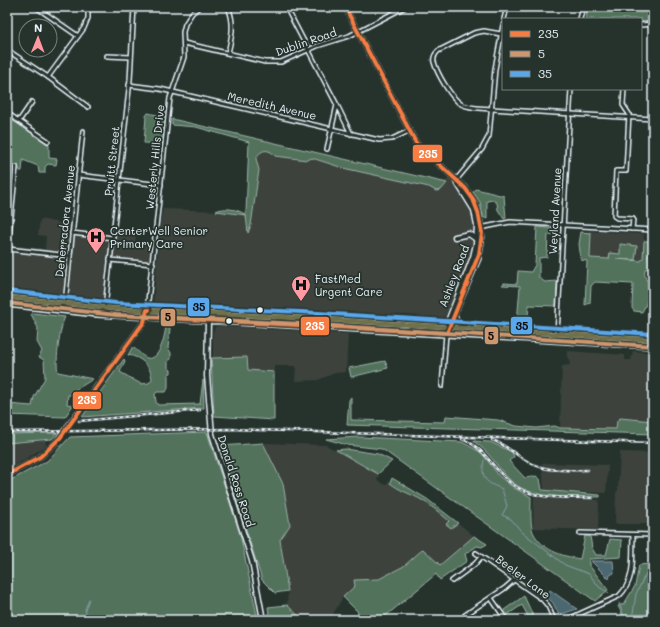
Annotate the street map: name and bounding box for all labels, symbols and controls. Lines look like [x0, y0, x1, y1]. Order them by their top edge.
north arrow [18, 18, 58, 58]
legend [502, 18, 642, 90]
text: N [34, 20, 42, 35]
street label: Dublin Road [273, 24, 338, 59]
text: 235 [538, 25, 559, 41]
text: 5 [538, 45, 545, 61]
text: 35 [538, 65, 552, 81]
street label: Meredith Avenue [226, 88, 318, 123]
street label: Westerly Hills Drive [142, 103, 168, 210]
street label: Pruitt Street [100, 125, 123, 196]
line badge: 235 [412, 144, 443, 163]
text: 235 [418, 146, 438, 161]
street label: Deherradora Avenue [51, 164, 78, 278]
street label: Weyland Avenue [545, 167, 564, 255]
place label: CenterWell Senior Primary Care [110, 223, 208, 251]
hospital icon: CenterWell Senior Primary Care [85, 226, 107, 254]
street label: Ashley Road [435, 243, 472, 309]
place label: FastMed Urgent Care [315, 271, 383, 299]
hospital icon: FastMed Urgent Care [290, 274, 312, 302]
line badge: 35 [187, 297, 210, 317]
text: 35 [192, 299, 206, 314]
unlabelled marker [255, 305, 265, 315]
line badge: 5 [160, 308, 176, 327]
text: 5 [165, 309, 172, 324]
unlabelled marker [224, 316, 234, 326]
line badge: 235 [300, 316, 330, 336]
line badge: 35 [510, 316, 533, 335]
text: 235 [305, 318, 325, 333]
text: 35 [515, 318, 529, 333]
line badge: 5 [484, 326, 499, 345]
text: 5 [488, 328, 495, 343]
line badge: 235 [72, 391, 102, 410]
text: 235 [77, 392, 97, 407]
street label: Donald Ross Road [215, 433, 258, 529]
street label: Beeler Lane [493, 551, 554, 602]

